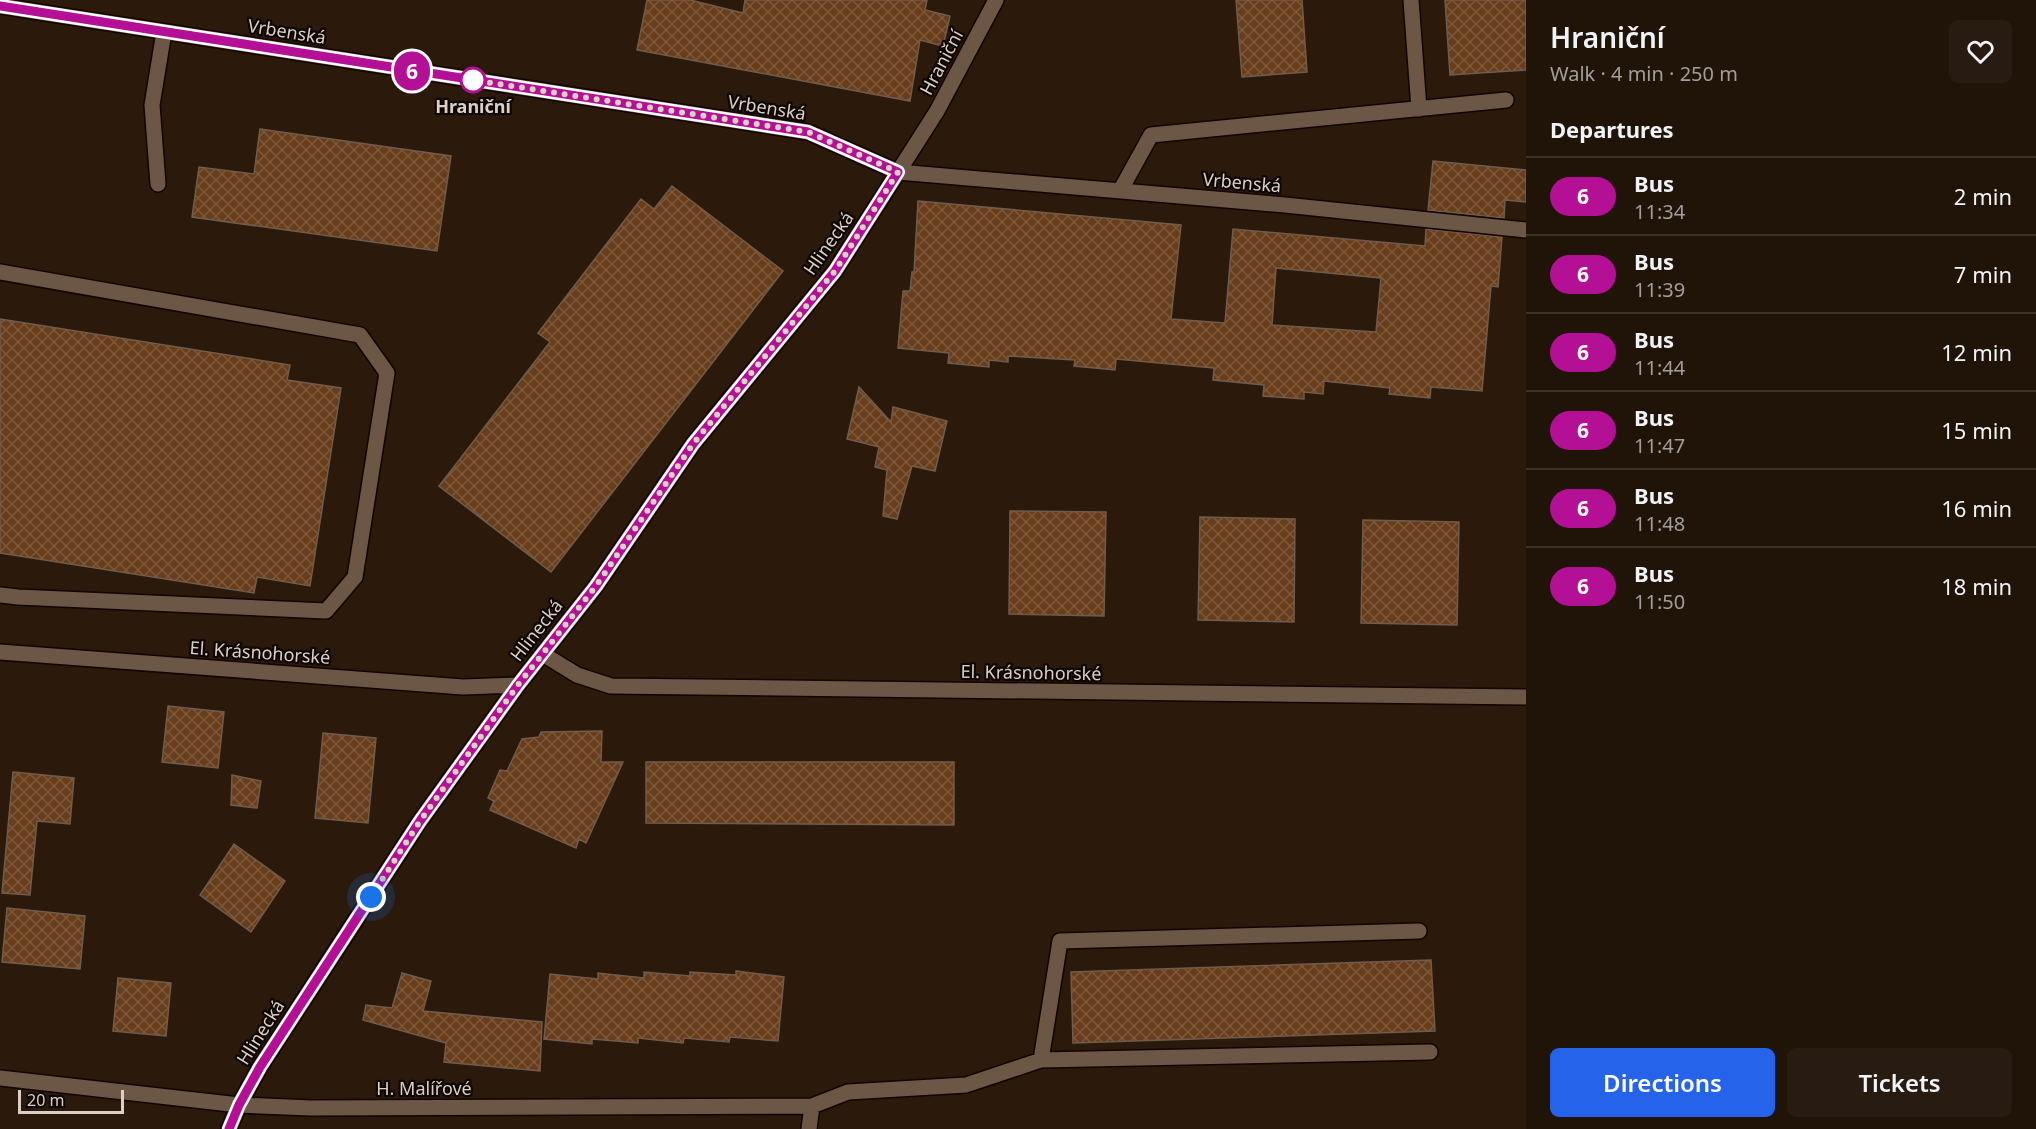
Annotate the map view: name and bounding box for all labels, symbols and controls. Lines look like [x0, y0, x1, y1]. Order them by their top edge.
street label: Vrbenská [246, 13, 328, 49]
text: Hraniční [1550, 18, 1665, 56]
button: heart [1949, 20, 2012, 83]
street label: Hraniční [914, 25, 968, 99]
line badge: 6 [392, 52, 432, 90]
text: 6 [406, 57, 418, 85]
text: Walk · 4 min · 250 m [1550, 60, 1738, 87]
marker: Hraniční [460, 67, 486, 93]
street label: Vrbenská [726, 89, 808, 125]
place label: Hraniční [435, 94, 512, 118]
text: Departures [1550, 114, 1674, 144]
street label: Vrbenská [1202, 167, 1282, 197]
text: Bus [1634, 168, 1674, 198]
text: 2 min [1954, 181, 2012, 211]
text: 6 [1577, 182, 1589, 210]
text: 11:34 [1634, 198, 1685, 225]
street label: Hlinecká [797, 207, 859, 279]
text: Bus [1634, 246, 1674, 276]
text: 7 min [1954, 259, 2012, 289]
text: 6 [1577, 260, 1589, 288]
text: 11:39 [1634, 276, 1685, 303]
text: Bus [1634, 324, 1674, 354]
text: 12 min [1941, 337, 2012, 367]
text: 6 [1577, 338, 1589, 366]
text: 11:44 [1634, 354, 1685, 381]
text: Bus [1634, 402, 1674, 432]
text: 15 min [1941, 415, 2012, 445]
text: 6 [1577, 416, 1589, 444]
text: 11:47 [1634, 432, 1685, 459]
text: Bus [1634, 480, 1674, 510]
text: 16 min [1941, 493, 2012, 523]
text: 6 [1577, 494, 1589, 522]
text: 11:48 [1634, 510, 1685, 537]
text: Bus [1634, 558, 1674, 588]
text: 18 min [1941, 571, 2012, 601]
text: 6 [1577, 572, 1589, 600]
text: 11:50 [1634, 588, 1685, 615]
street label: Hlinecká [504, 594, 568, 666]
street label: El. Krásnohorské [189, 635, 331, 669]
street label: El. Krásnohorské [960, 659, 1102, 685]
your location [356, 882, 386, 912]
street label: Hlinecká [231, 995, 289, 1069]
button: Directions [1550, 1048, 1775, 1117]
button: Tickets [1787, 1048, 2012, 1117]
street label: H. Malířové [376, 1076, 472, 1100]
scale bar [18, 1087, 124, 1114]
text: 20 m [27, 1089, 64, 1111]

